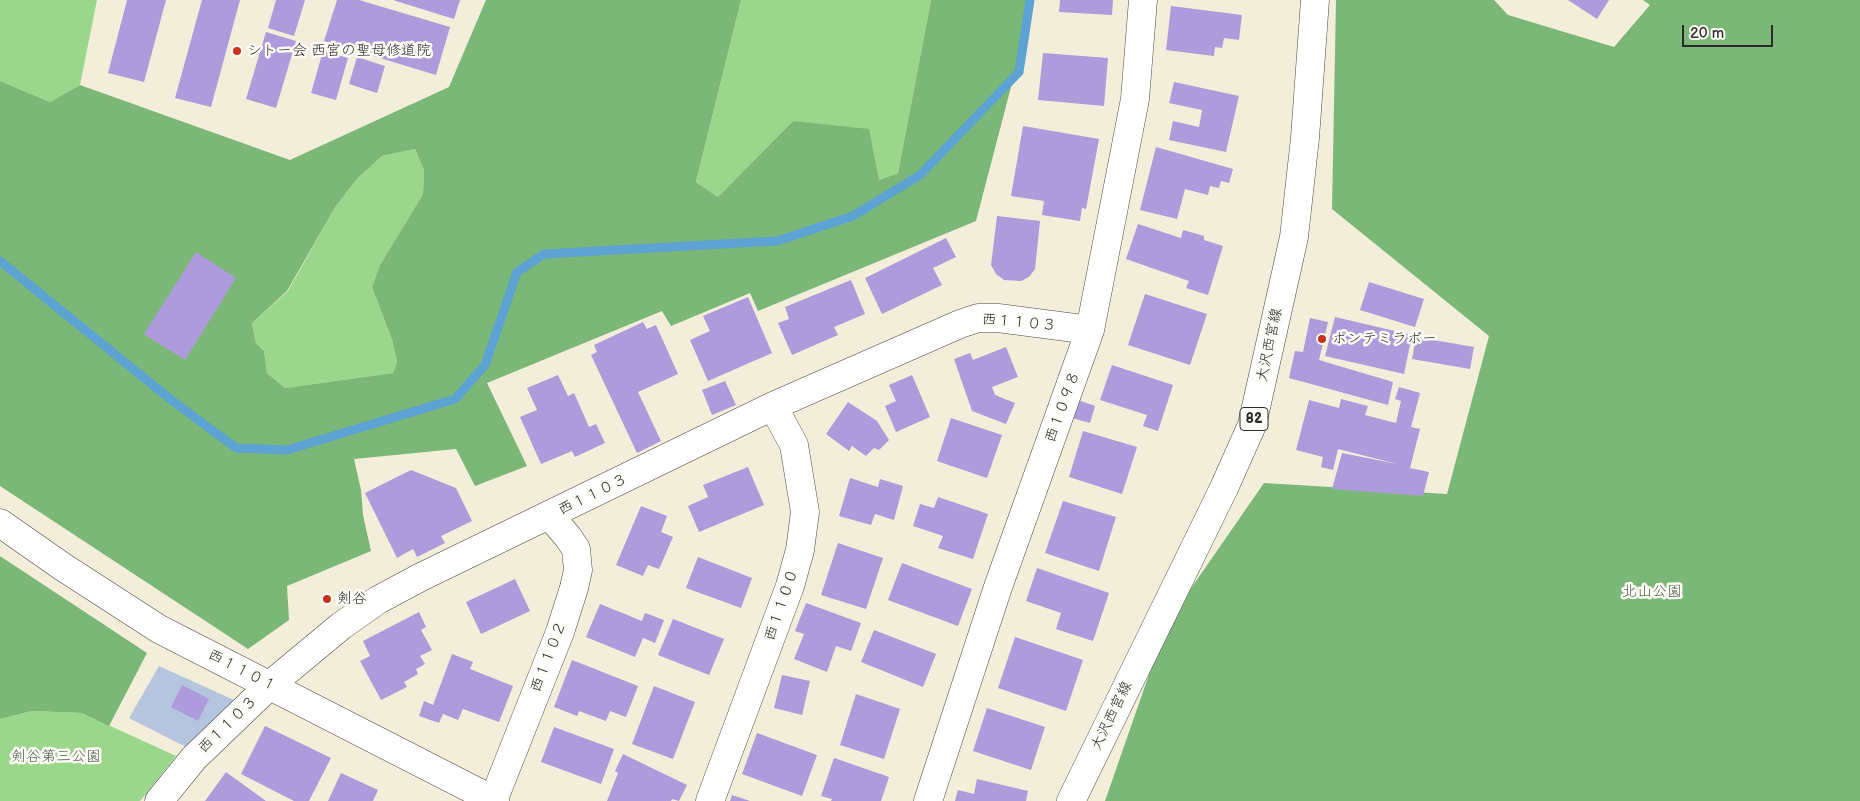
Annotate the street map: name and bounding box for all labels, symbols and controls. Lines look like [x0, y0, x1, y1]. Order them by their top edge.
scale bar [1685, 15, 1776, 47]
text: 20 m [1690, 24, 1724, 43]
place label: シトー会 西宮の聖母修道院 [247, 42, 431, 60]
marker: シトー会 西宮の聖母修道院 [231, 45, 243, 57]
street label: 大沢西宮線 [1253, 306, 1287, 384]
street label: 西１１０３ [981, 311, 1057, 335]
place label: ポンテミラボー [1332, 330, 1437, 348]
marker: ポンテミラボー [1316, 333, 1328, 345]
street label: 西１０９８ [1042, 369, 1084, 445]
road number: 82 [1240, 408, 1268, 430]
street label: 西１１０３ [555, 470, 631, 520]
street label: 西１１００ [761, 567, 803, 643]
park label: 北山公園 [1622, 583, 1682, 601]
place label: 剣谷 [337, 590, 367, 608]
marker: 剣谷 [321, 593, 333, 605]
street label: 西１１０２ [527, 619, 571, 695]
street label: 西１１０１ [205, 646, 279, 696]
street label: 大沢西宮線 [1087, 678, 1137, 754]
street label: 西１１０３ [195, 692, 261, 758]
park label: 剣谷第三公園 [11, 748, 101, 766]

